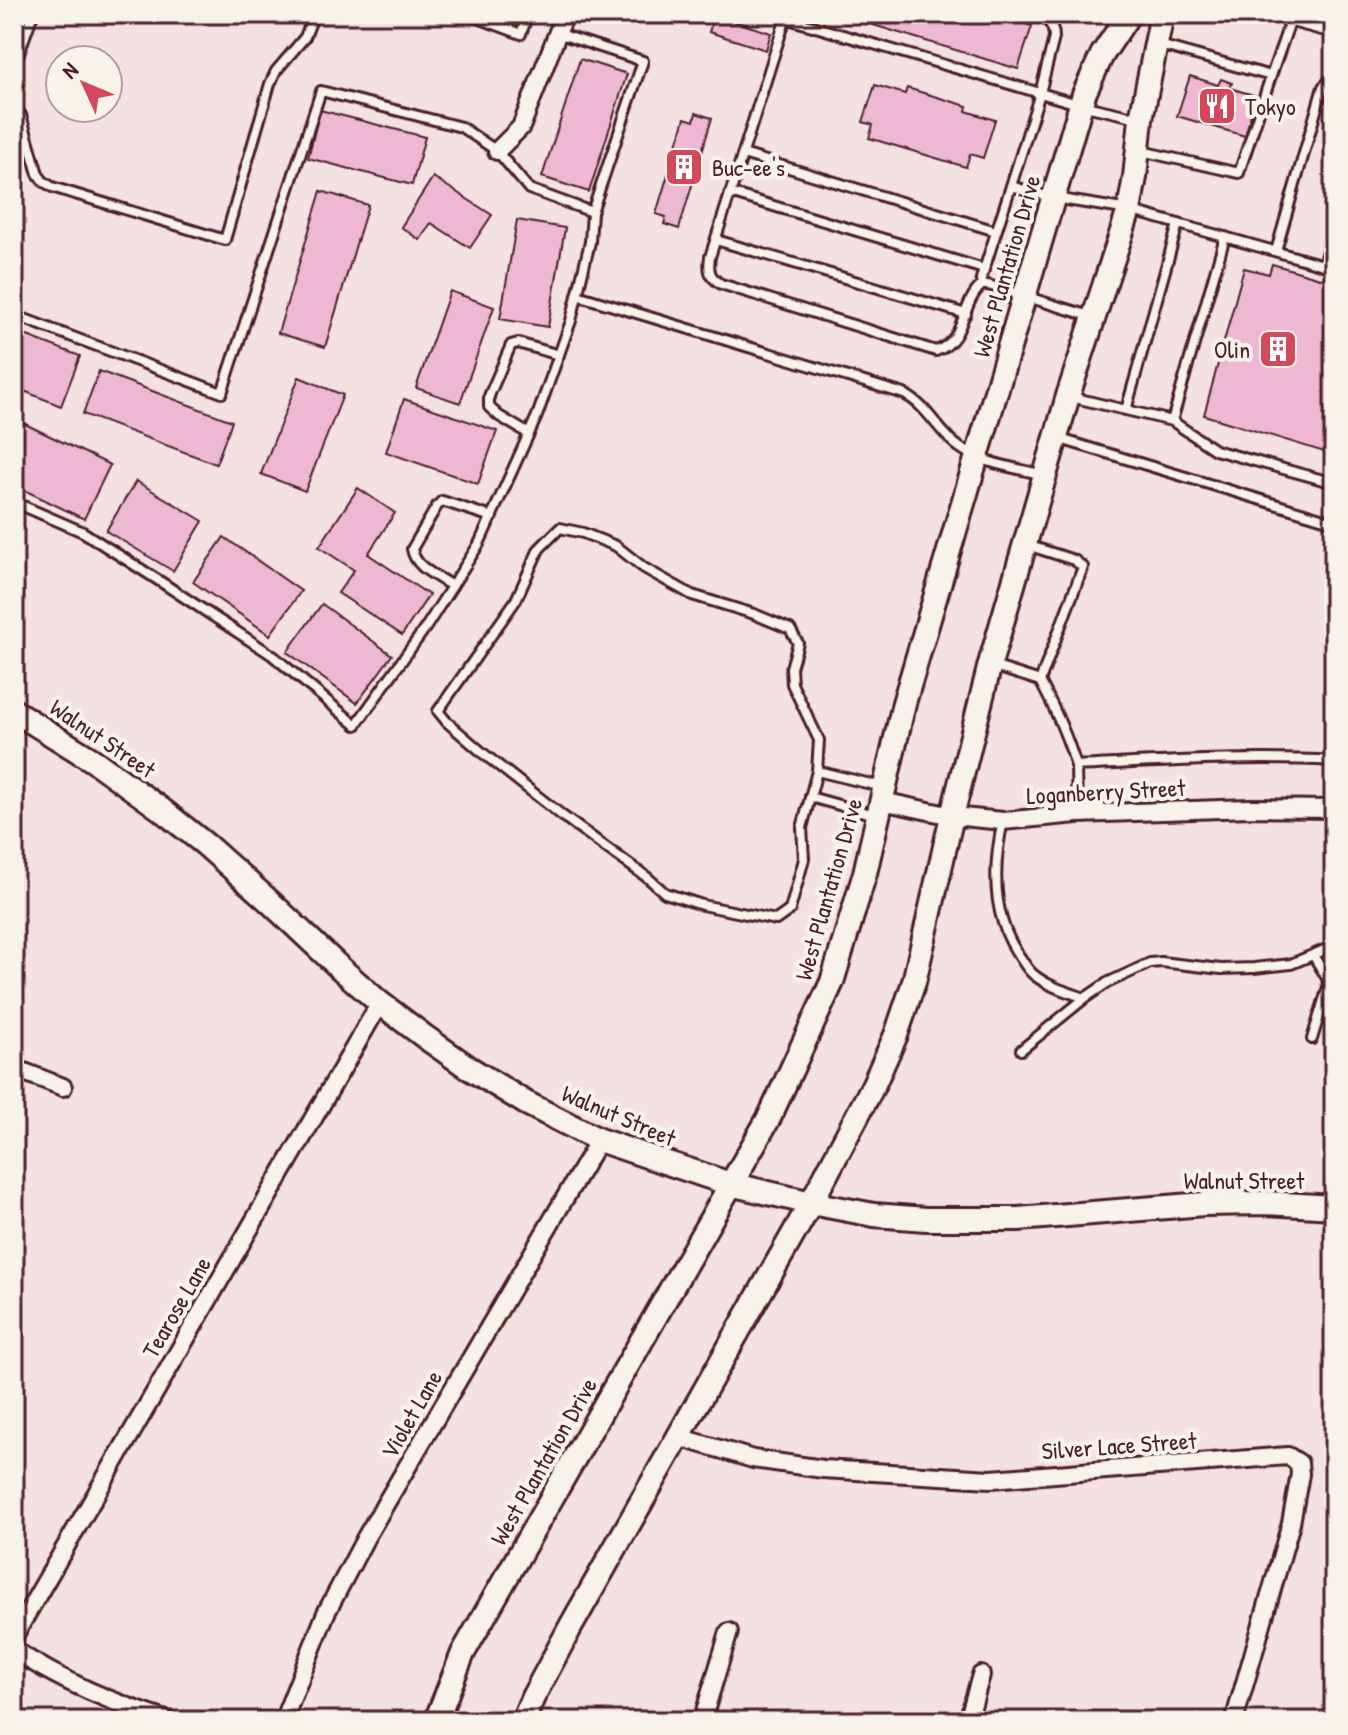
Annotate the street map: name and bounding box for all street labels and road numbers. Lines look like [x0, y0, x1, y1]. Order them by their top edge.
street label: West Plantation Drive [965, 171, 1047, 361]
street label: Walnut Street [44, 691, 163, 785]
street label: Loganberry Street [1026, 771, 1187, 811]
street label: West Plantation Drive [787, 794, 869, 984]
street label: Walnut Street [557, 1077, 681, 1154]
street label: Walnut Street [1184, 1164, 1305, 1196]
street label: Tearose Lane [134, 1250, 218, 1364]
street label: Violet Lane [373, 1364, 449, 1464]
street label: West Plantation Drive [482, 1371, 604, 1550]
street label: Silver Lace Street [1040, 1424, 1198, 1466]

